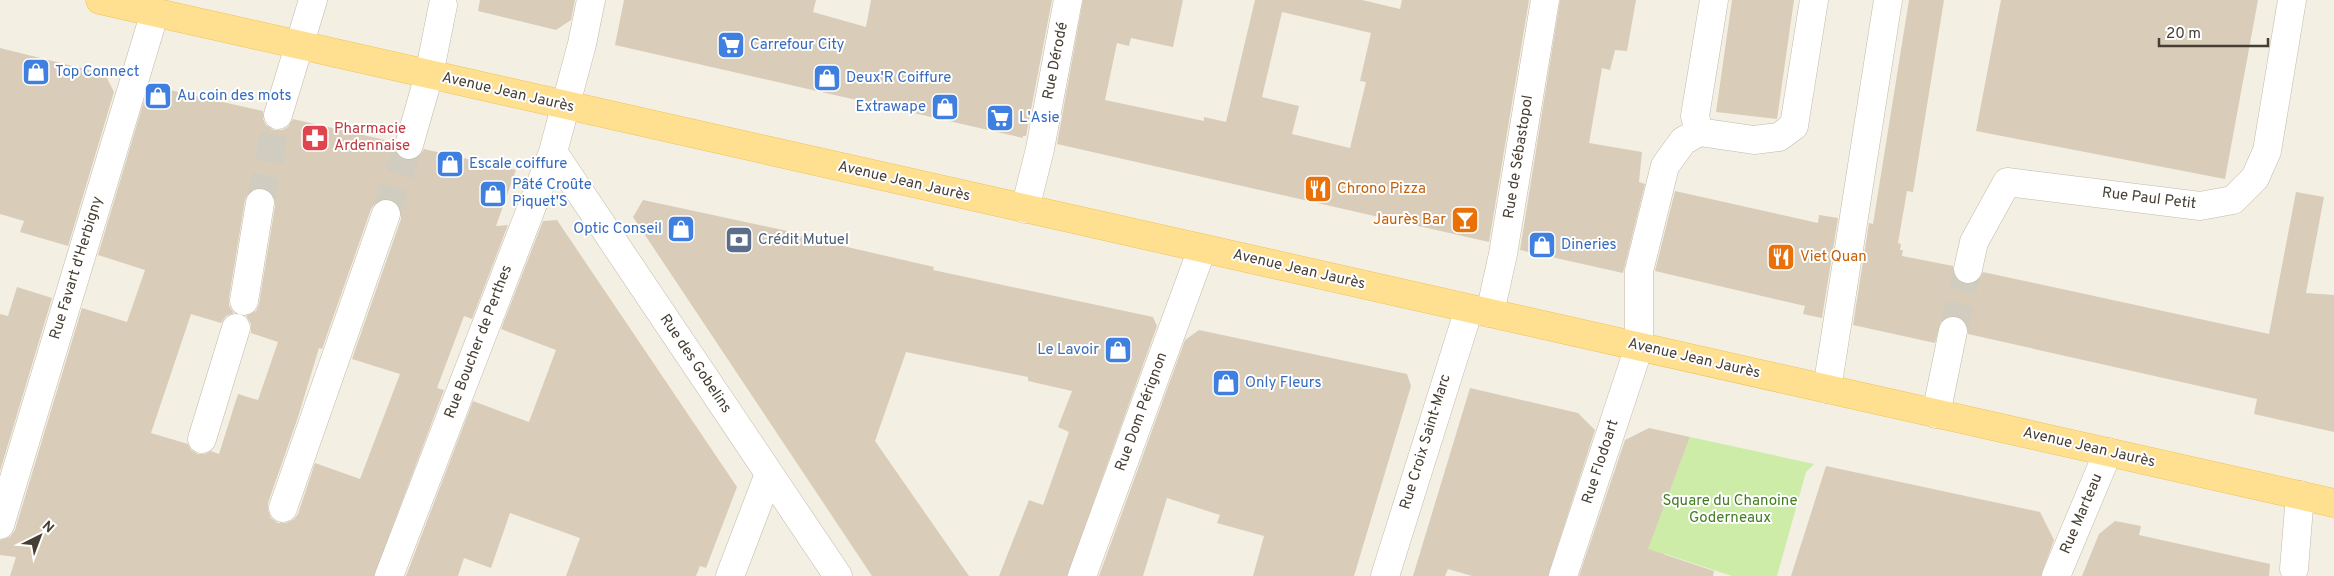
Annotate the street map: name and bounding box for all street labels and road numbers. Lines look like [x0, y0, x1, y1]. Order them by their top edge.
street label: Rue Dérodé [1039, 21, 1073, 101]
street label: Avenue Jean Jaurès [440, 69, 576, 117]
street label: Rue de Sébastopol [1500, 94, 1538, 220]
street label: Avenue Jean Jaurès [836, 158, 972, 206]
street label: Rue Paul Petit [2101, 184, 2197, 214]
street label: Rue Favart d'Herbigny [46, 194, 108, 342]
street label: Avenue Jean Jaurès [1231, 246, 1367, 294]
street label: Rue Boucher de Perthes [441, 263, 517, 421]
street label: Rue des Gobelins [655, 311, 735, 417]
street label: Avenue Jean Jaurès [1626, 335, 1762, 383]
street label: Rue Dom Pérignon [1112, 350, 1172, 474]
street label: Rue Croix Saint-Marc [1396, 372, 1456, 512]
street label: Rue Flodoart [1578, 417, 1624, 507]
street label: Avenue Jean Jaurès [2021, 424, 2157, 472]
street label: Rue Marteau [2057, 471, 2107, 557]

